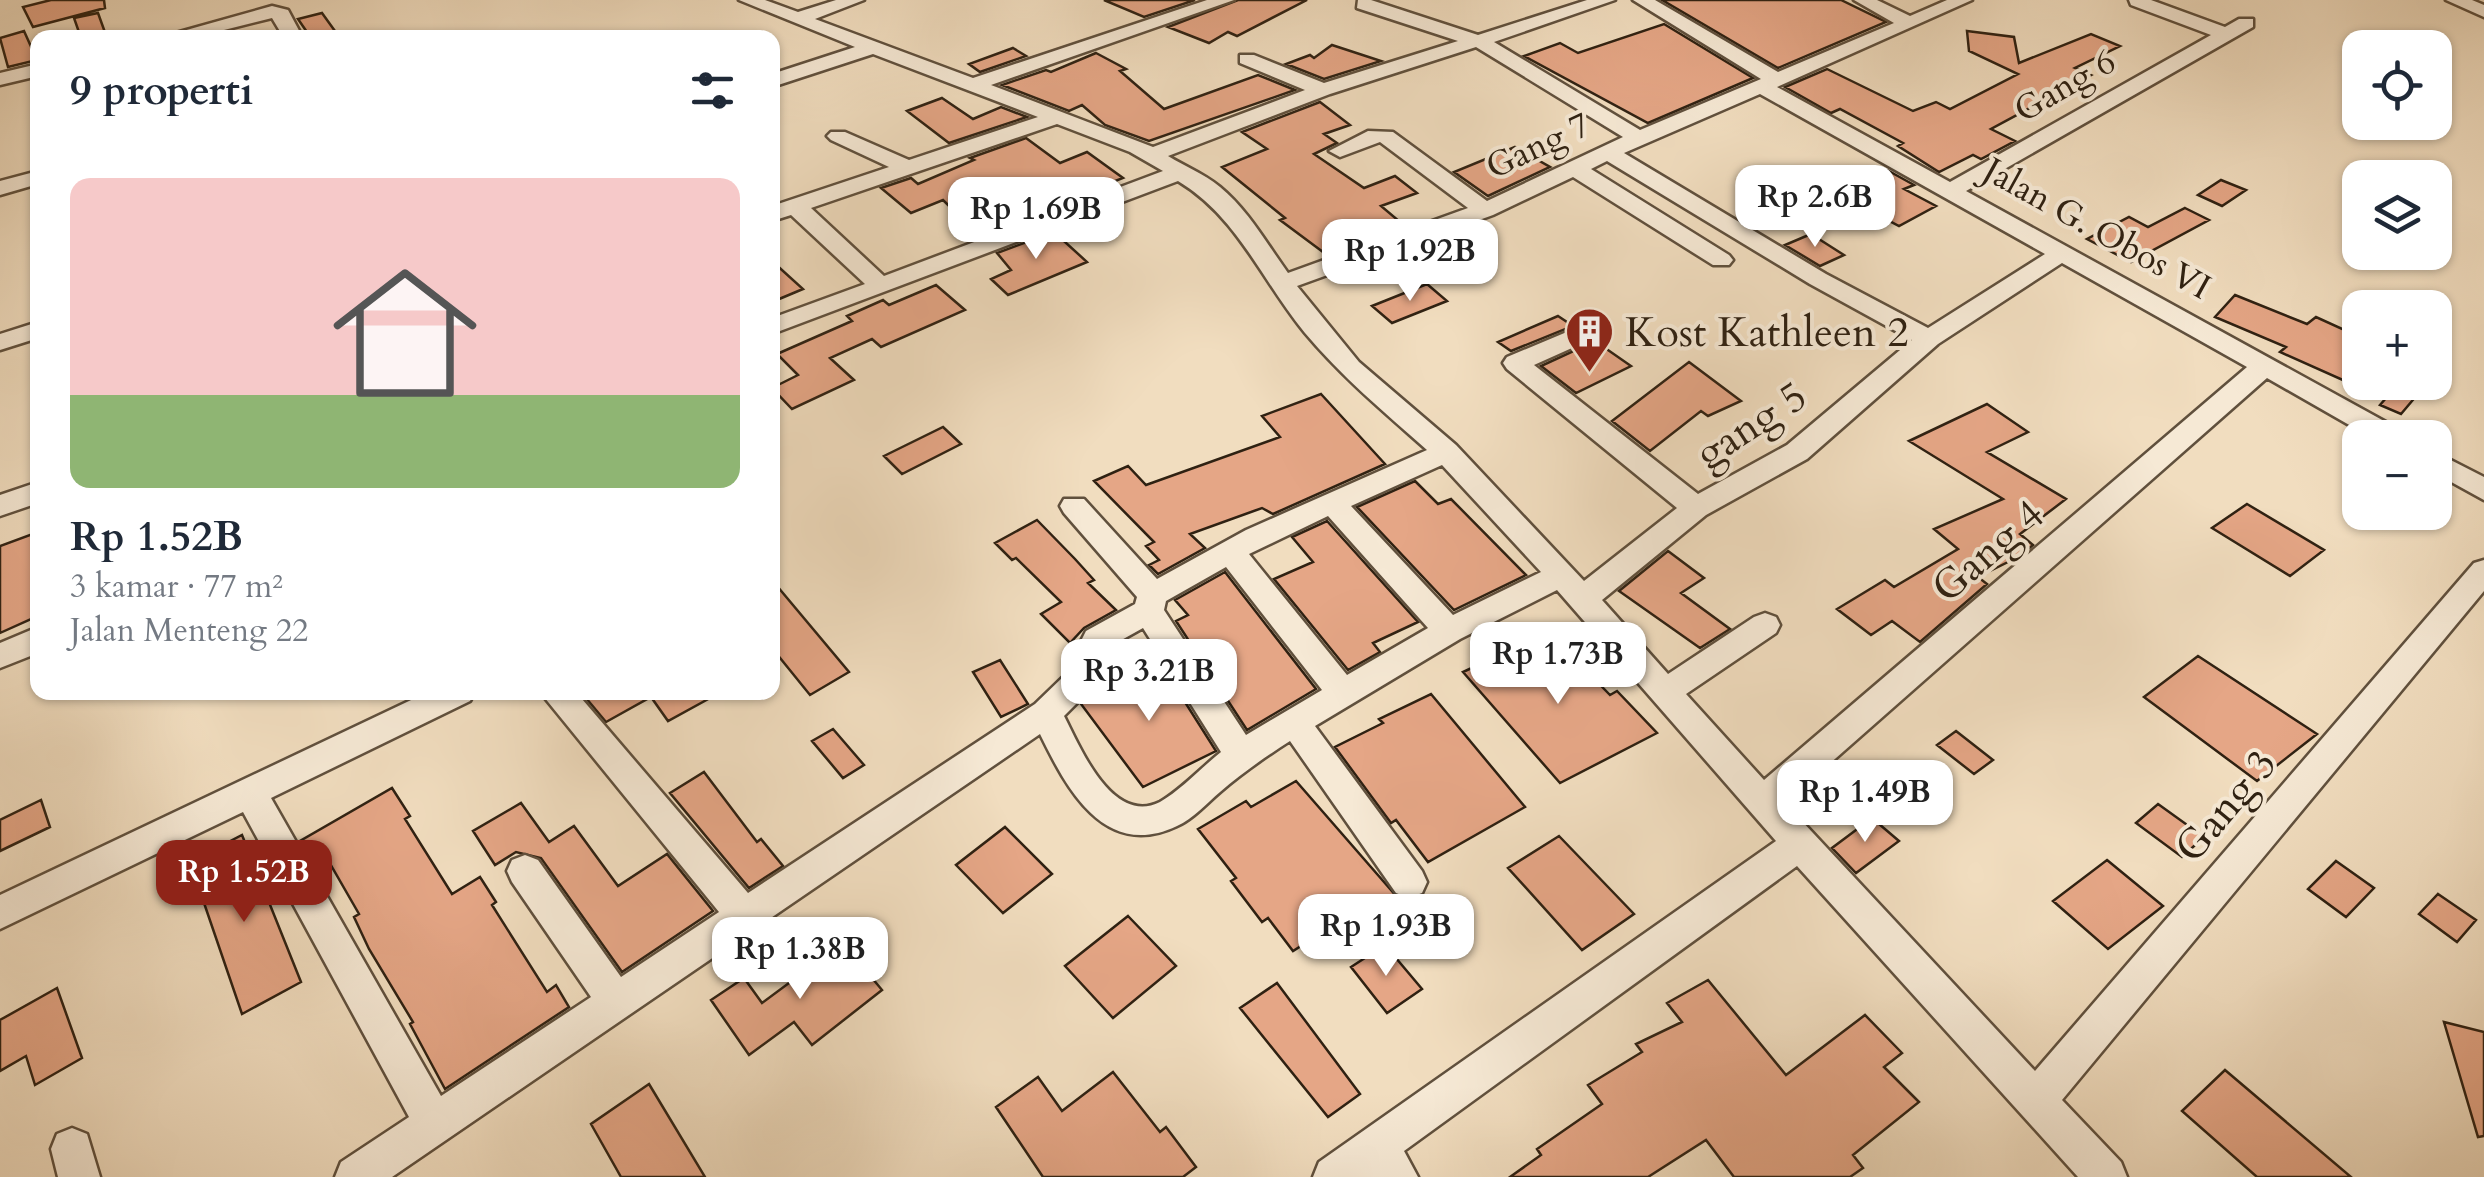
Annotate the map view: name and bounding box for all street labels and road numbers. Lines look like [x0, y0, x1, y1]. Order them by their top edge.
street label: Gang 6 [2006, 38, 2124, 134]
street label: Gang 7 [1478, 101, 1598, 191]
street label: Jalan G. Obos VI [1970, 144, 2219, 311]
street label: gang 5 [1684, 368, 1818, 482]
street label: Gang 4 [1920, 486, 2056, 616]
street label: Gang 3 [2162, 737, 2290, 875]

